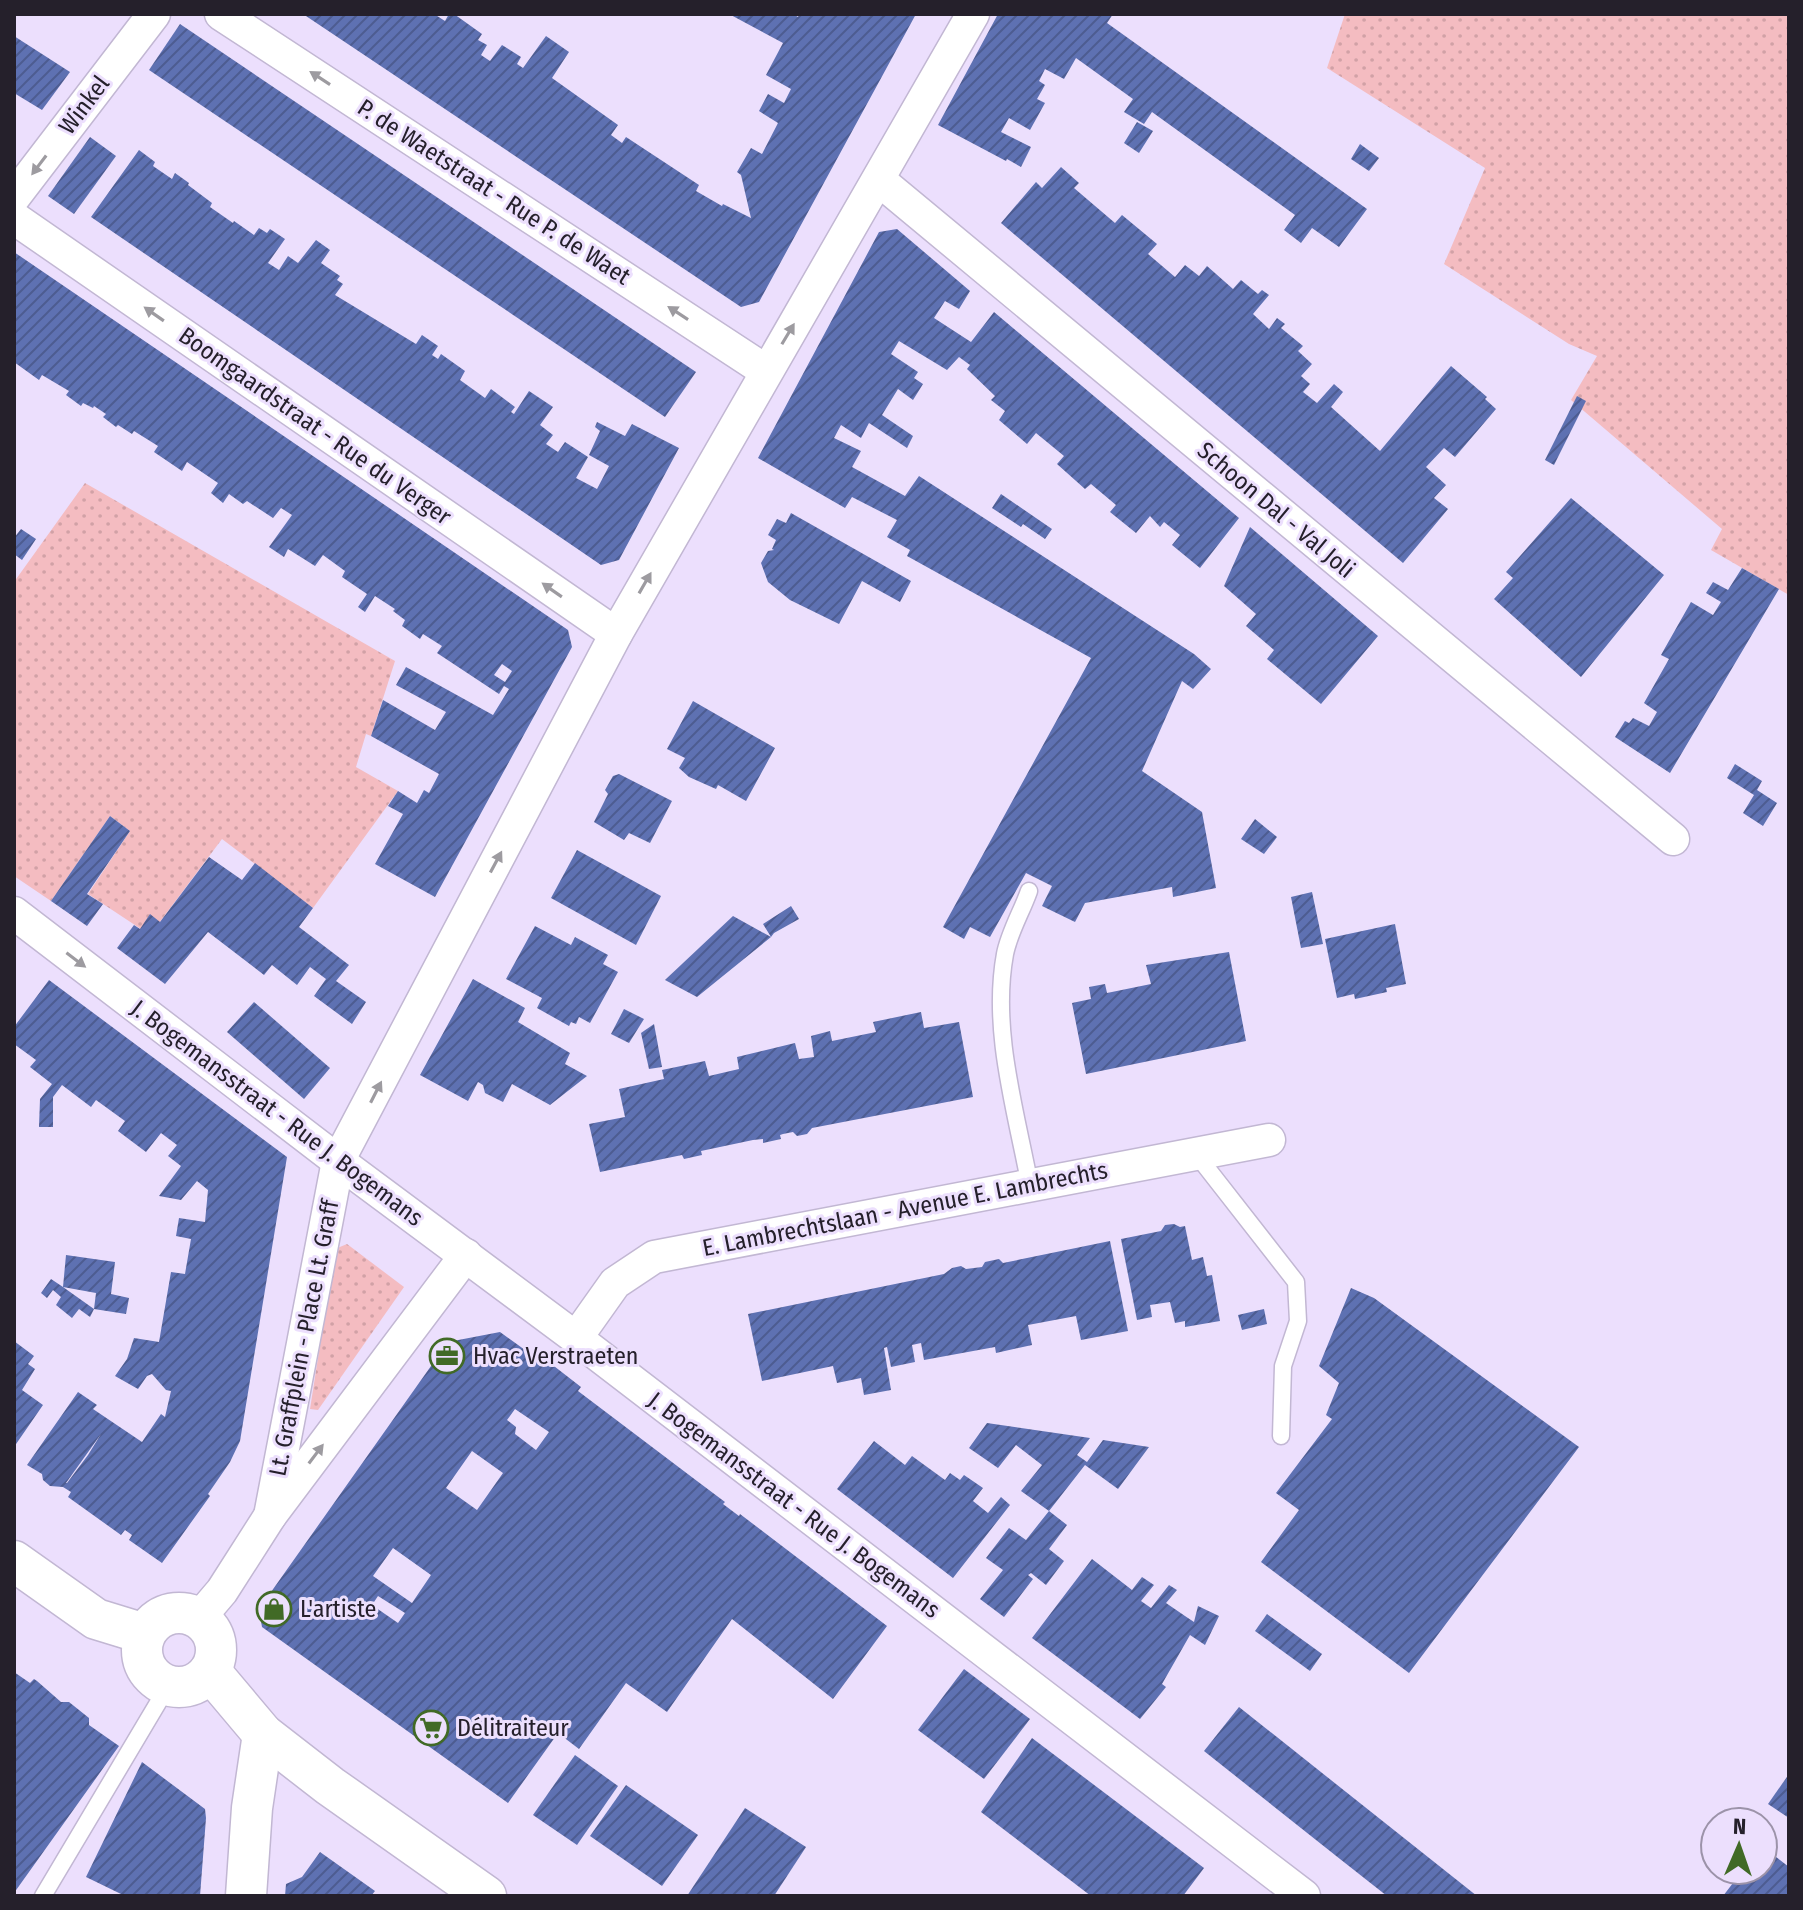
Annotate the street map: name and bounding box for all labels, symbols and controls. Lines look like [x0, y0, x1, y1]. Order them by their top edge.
street label: Winkel [53, 70, 115, 140]
one-way arrow [309, 71, 330, 86]
street label: P. de Waetstraat - Rue P. de Waet [353, 93, 636, 291]
one-way arrow [31, 155, 47, 175]
one-way arrow [667, 305, 688, 320]
one-way arrow [143, 307, 164, 322]
street label: Boomgaardstraat - Rue du Verger [174, 321, 457, 531]
one-way arrow [781, 323, 795, 345]
street label: Schoon Dal - Val Joli [1192, 436, 1360, 584]
one-way arrow [638, 572, 652, 594]
one-way arrow [541, 583, 562, 598]
one-way arrow [489, 851, 503, 873]
one-way arrow [66, 951, 86, 967]
street label: J. Bogemansstraat - Rue J. Bogemans [126, 994, 428, 1232]
one-way arrow [369, 1081, 382, 1104]
street label: E. Lambrechtslaan - Avenue E. Lambrechts [700, 1156, 1110, 1262]
street label: Lt. Graffplein - Place Lt. Graff [264, 1196, 345, 1478]
office icon: Hvac Verstraeten [428, 1337, 466, 1375]
place label: Hvac Verstraeten [473, 1342, 638, 1370]
street label: J. Bogemansstraat - Rue J. Bogemans [643, 1386, 945, 1624]
one-way arrow [308, 1444, 324, 1464]
shop icon: L'artiste [255, 1590, 293, 1628]
place label: L'artiste [300, 1595, 376, 1623]
supermarket icon: Délitraiteur [412, 1709, 450, 1747]
place label: Délitraiteur [457, 1714, 569, 1742]
north arrow [1699, 1806, 1779, 1886]
text: N [1733, 1813, 1747, 1840]

